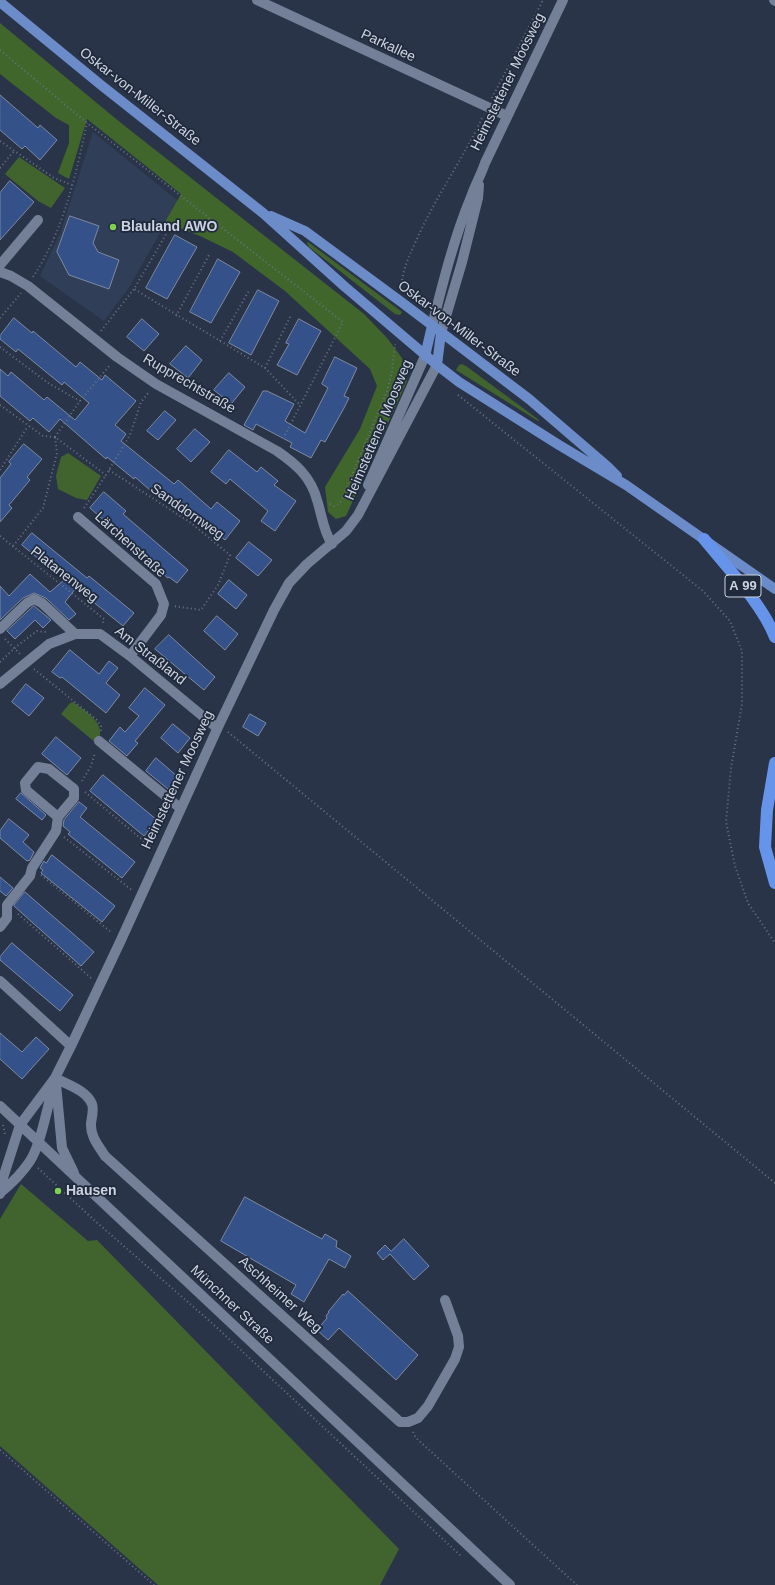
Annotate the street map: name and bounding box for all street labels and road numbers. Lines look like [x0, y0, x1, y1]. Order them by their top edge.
street label: Heimstettener Moosweg [467, 10, 549, 154]
street label: Parkallee [358, 26, 418, 66]
street label: Oskar-von-Miller-Straße [76, 44, 204, 150]
street label: Oskar-von-Miller-Straße [394, 277, 524, 381]
street label: Rupprechtstraße [140, 351, 238, 417]
street label: Heimstettener Moosweg [342, 357, 416, 503]
street label: Sanddornweg [147, 480, 227, 544]
street label: Lärchenstraße [91, 509, 169, 581]
street label: Platanenweg [27, 543, 101, 607]
road number: A 99 [725, 575, 761, 597]
street label: Am Straßland [111, 623, 189, 689]
street label: Heimstettener Moosweg [138, 708, 218, 852]
street label: Aschheimer Weg [235, 1253, 325, 1337]
street label: Münchner Straße [187, 1262, 277, 1348]

